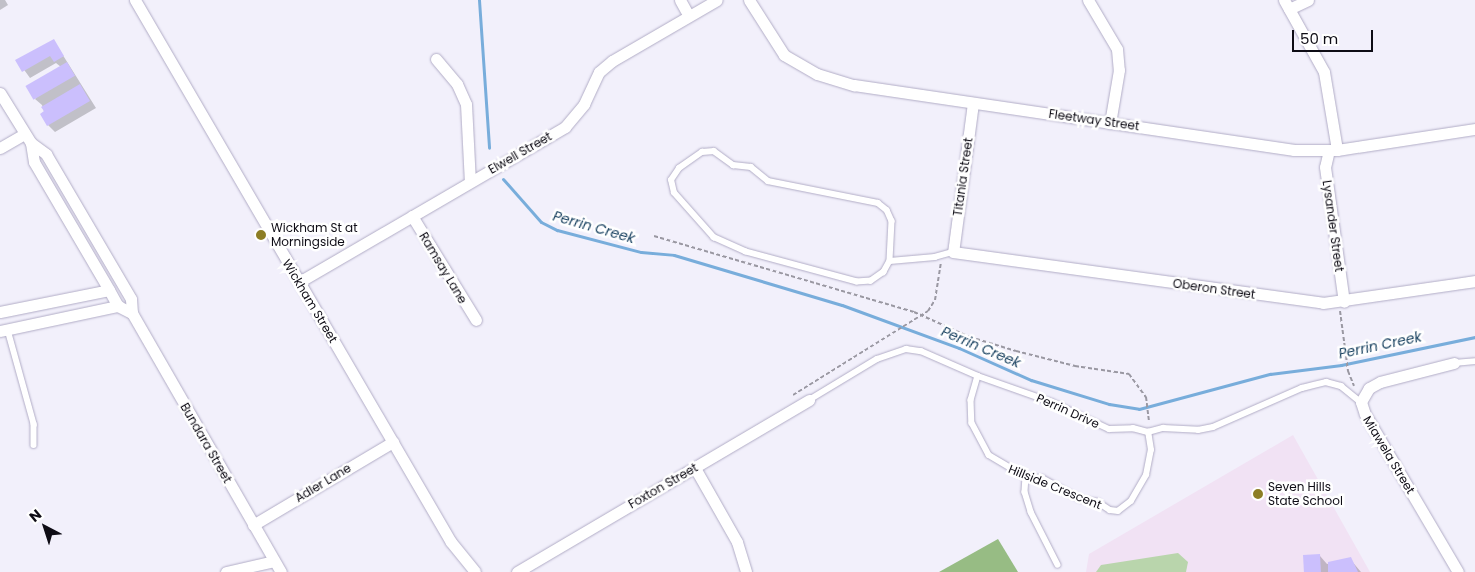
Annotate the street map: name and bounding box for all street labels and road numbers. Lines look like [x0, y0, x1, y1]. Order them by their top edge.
street label: Fleetway Street [1048, 107, 1140, 133]
street label: Elwell Street [486, 129, 554, 177]
street label: Titania Street [950, 137, 976, 217]
street label: Lysander Street [1319, 179, 1347, 273]
street label: Ramsay Lane [416, 230, 470, 306]
street label: Wickham Street [279, 257, 341, 345]
street label: Oberon Street [1172, 276, 1256, 302]
street label: Perrin Drive [1034, 391, 1102, 431]
street label: Bundara Street [177, 400, 235, 486]
street label: Miawela Street [1360, 414, 1418, 496]
street label: Foxton Street [626, 460, 700, 512]
street label: Adler Lane [292, 461, 354, 505]
street label: Hillside Crescent [1006, 462, 1104, 512]

